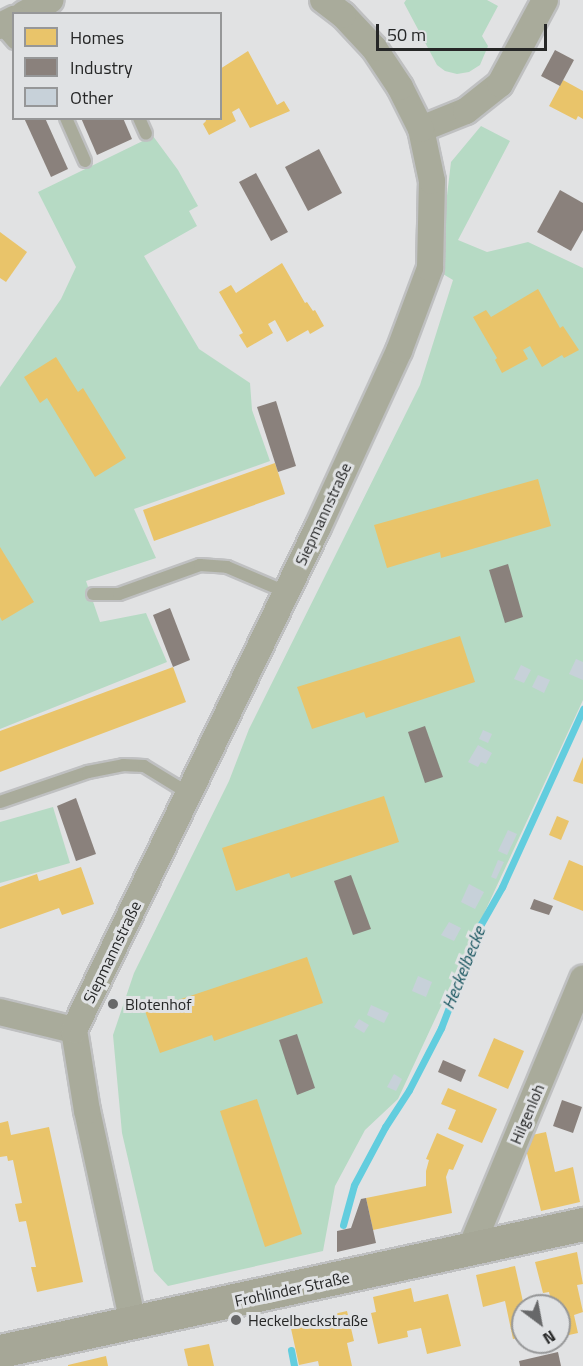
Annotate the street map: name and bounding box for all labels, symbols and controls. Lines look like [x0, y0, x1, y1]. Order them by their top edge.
legend [12, 12, 222, 120]
scale bar [379, 12, 550, 50]
text: 50 m [387, 21, 426, 48]
text: Homes [70, 24, 124, 51]
text: Industry [70, 54, 133, 81]
text: Other [70, 84, 113, 111]
street label: Siepmannstraße [291, 460, 355, 568]
street label: Siepmannstraße [79, 898, 145, 1006]
water label: Heckelbecke [438, 923, 490, 1013]
place label: Blotenhof [125, 994, 192, 1014]
marker: Blotenhof [106, 997, 120, 1011]
street label: Hilgenloh [506, 1081, 548, 1147]
street label: Frohlinder Straße [233, 1267, 351, 1311]
north arrow [511, 1294, 571, 1354]
place label: Heckelbeckstraße [248, 1310, 368, 1330]
marker: Heckelbeckstraße [229, 1313, 243, 1327]
text: N [538, 1324, 561, 1351]

